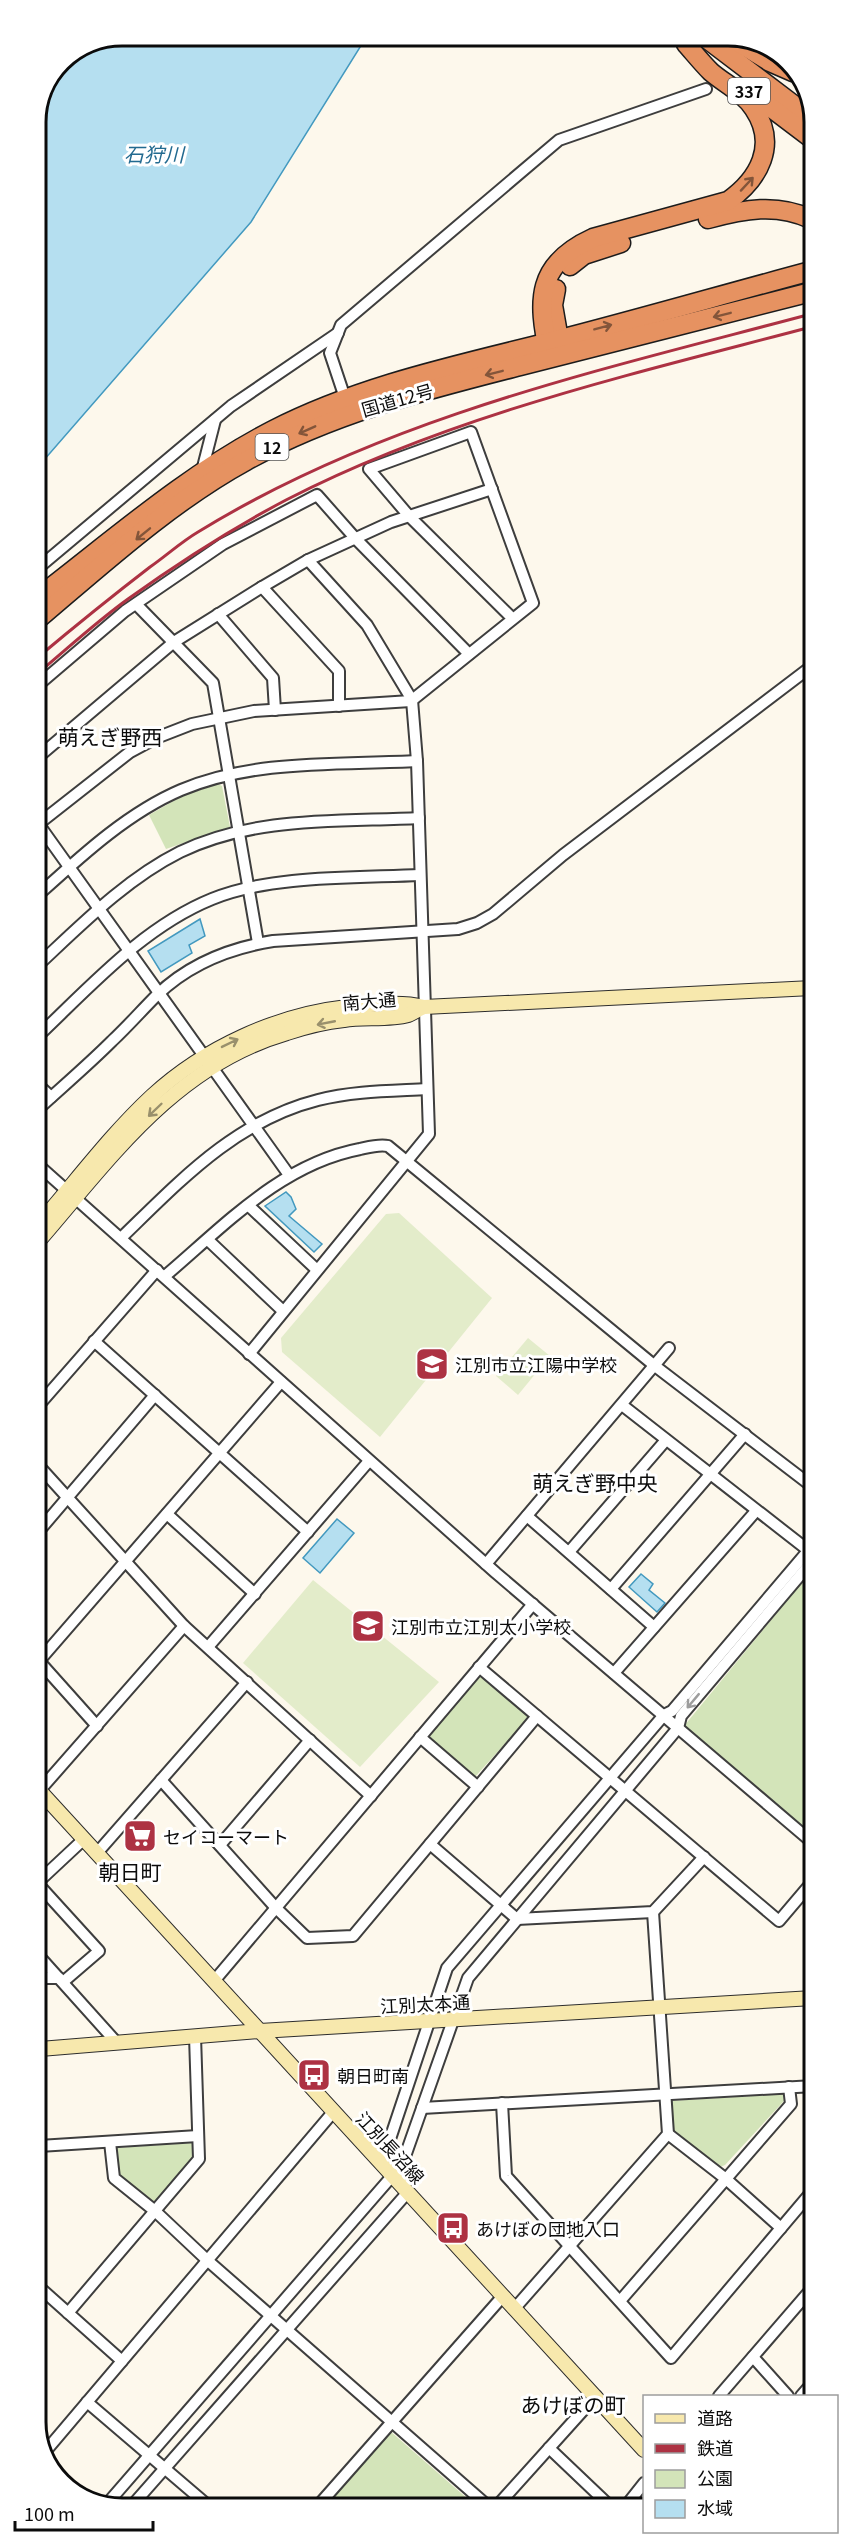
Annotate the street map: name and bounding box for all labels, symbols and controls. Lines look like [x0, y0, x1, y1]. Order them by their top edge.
road number: 337 [728, 78, 770, 104]
water label: 石狩川 [124, 139, 186, 168]
one-way arrow [740, 177, 754, 192]
one-way arrow [713, 309, 732, 321]
one-way arrow [593, 321, 612, 333]
one-way arrow [484, 367, 503, 379]
street label: 国道12号 [358, 376, 436, 422]
one-way arrow [299, 425, 317, 436]
road number: 12 [256, 434, 288, 460]
one-way arrow [135, 527, 151, 540]
district label: 萌えぎ野西 [58, 721, 162, 751]
street label: 南大通 [341, 985, 397, 1015]
one-way arrow [317, 1018, 336, 1029]
one-way arrow [221, 1037, 239, 1048]
one-way arrow [147, 1103, 162, 1117]
school or university icon: 江別市立江陽中学校 [414, 1346, 450, 1382]
place label: 江別市立江陽中学校 [455, 1351, 617, 1377]
district label: 萌えぎ野中央 [532, 1467, 658, 1497]
school or university icon: 江別市立江別太小学校 [350, 1608, 386, 1644]
place label: 江別市立江別太小学校 [391, 1613, 571, 1639]
one-way arrow [687, 1693, 700, 1709]
supermarket icon: セイコーマート [122, 1818, 158, 1854]
place label: セイコーマート [163, 1823, 289, 1849]
district label: 朝日町 [99, 1856, 162, 1886]
street label: 江別太本通 [379, 1988, 471, 2018]
bus stop icon: 朝日町南 [296, 2057, 332, 2093]
place label: 朝日町南 [337, 2062, 409, 2088]
street label: 江別長沼線 [351, 2105, 431, 2189]
bus stop icon: あけぼの団地入口 [435, 2210, 471, 2246]
place label: あけぼの団地入口 [476, 2215, 620, 2241]
district label: あけぼの町 [521, 2389, 626, 2419]
legend [643, 2395, 838, 2533]
text: 道路 [697, 2404, 733, 2430]
text: 鉄道 [697, 2434, 733, 2460]
text: 公園 [697, 2464, 733, 2490]
scale bar [15, 2494, 153, 2532]
text: 水域 [697, 2494, 733, 2520]
text: 100 m [24, 2500, 75, 2526]

